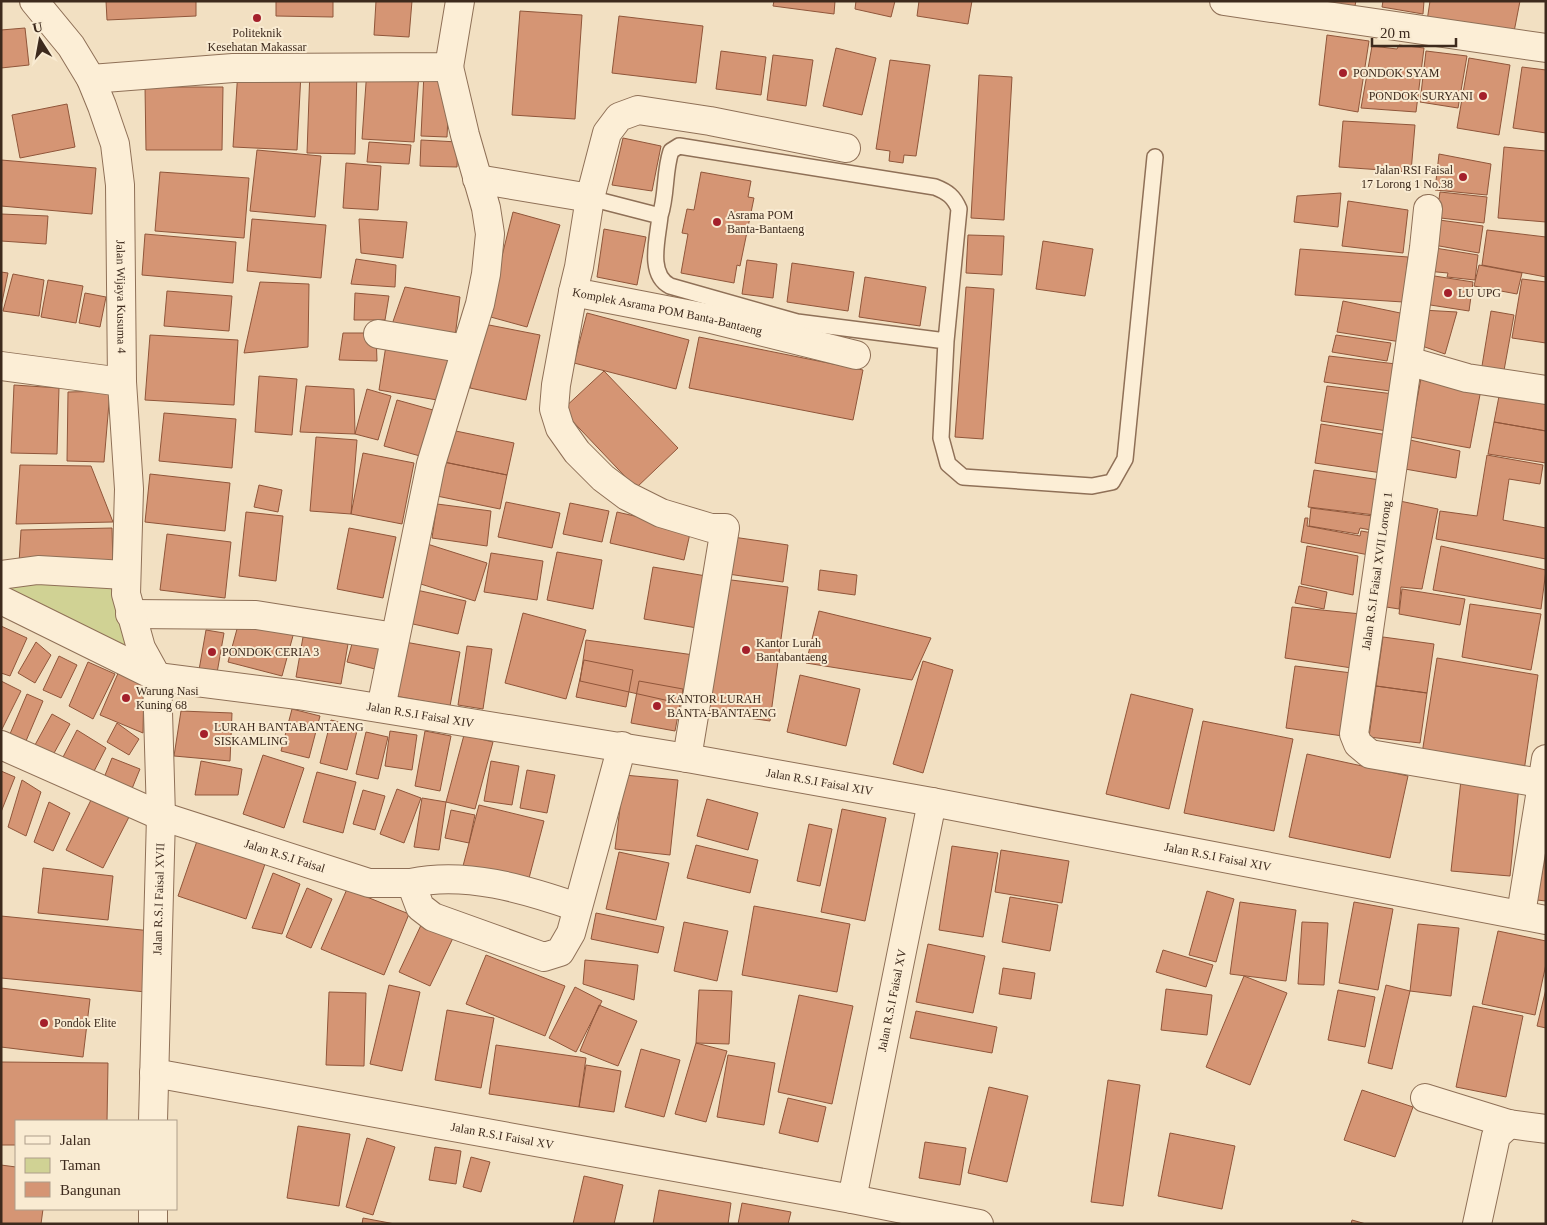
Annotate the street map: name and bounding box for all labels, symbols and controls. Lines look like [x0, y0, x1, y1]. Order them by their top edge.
marker: Politeknik Kesehatan Makassar [251, 12, 263, 24]
north arrow [15, 15, 65, 65]
scale bar [1372, 15, 1456, 47]
text: U [31, 19, 44, 36]
text: 20 m [1380, 25, 1411, 41]
place label: Politeknik Kesehatan Makassar [208, 26, 306, 54]
place label: PONDOK SYAM [1353, 66, 1440, 80]
marker: PONDOK SYAM [1337, 67, 1349, 79]
place label: PONDOK SURYANI [1369, 89, 1473, 103]
marker: PONDOK SURYANI [1477, 90, 1489, 102]
place label: Jalan RSI Faisal 17 Lorong 1 No.38 [1361, 163, 1454, 191]
marker: Jalan RSI Faisal 17 Lorong 1 No.38 [1457, 171, 1469, 183]
place label: Asrama POM Banta-Bantaeng [727, 208, 804, 236]
marker: Asrama POM Banta-Bantaeng [711, 216, 723, 228]
street label: Jalan Wijaya Kusuma 4 [114, 240, 129, 353]
street label: Komplek Asrama POM Banta-Bantaeng [571, 285, 764, 338]
place label: LU UPG [1458, 286, 1501, 300]
marker: LU UPG [1442, 287, 1454, 299]
street label: Jalan R.S.I Faisal XVII Lorong 1 [1359, 491, 1395, 651]
place label: Kantor Lurah Bantabantaeng [756, 636, 827, 664]
marker: Kantor Lurah Bantabantaeng [740, 644, 752, 656]
place label: PONDOK CERIA 3 [222, 645, 319, 659]
marker: PONDOK CERIA 3 [206, 646, 218, 658]
place label: Warung Nasi Kuning 68 [136, 684, 199, 712]
marker: Warung Nasi Kuning 68 [120, 692, 132, 704]
place label: KANTOR LURAH BANTA-BANTAENG [667, 692, 777, 720]
street label: Jalan R.S.I Faisal XIV [366, 699, 475, 730]
marker: KANTOR LURAH BANTA-BANTAENG [651, 700, 663, 712]
place label: LURAH BANTABANTAENG SISKAMLING [214, 720, 364, 748]
marker: LURAH BANTABANTAENG SISKAMLING [198, 728, 210, 740]
street label: Jalan R.S.I Faisal XIV [765, 765, 875, 798]
street label: Jalan R.S.I Faisal [243, 836, 327, 876]
street label: Jalan R.S.I Faisal XIV [1163, 840, 1273, 874]
street label: Jalan R.S.I Faisal XVII [150, 843, 167, 955]
street label: Jalan R.S.I Faisal XV [875, 947, 909, 1053]
place label: Pondok Elite [54, 1016, 116, 1030]
marker: Pondok Elite [38, 1017, 50, 1029]
legend [15, 1120, 178, 1210]
street label: Jalan R.S.I Faisal XV [450, 1120, 555, 1152]
text: Jalan [60, 1132, 91, 1148]
text: Taman [60, 1157, 101, 1173]
text: Bangunan [60, 1182, 121, 1198]

